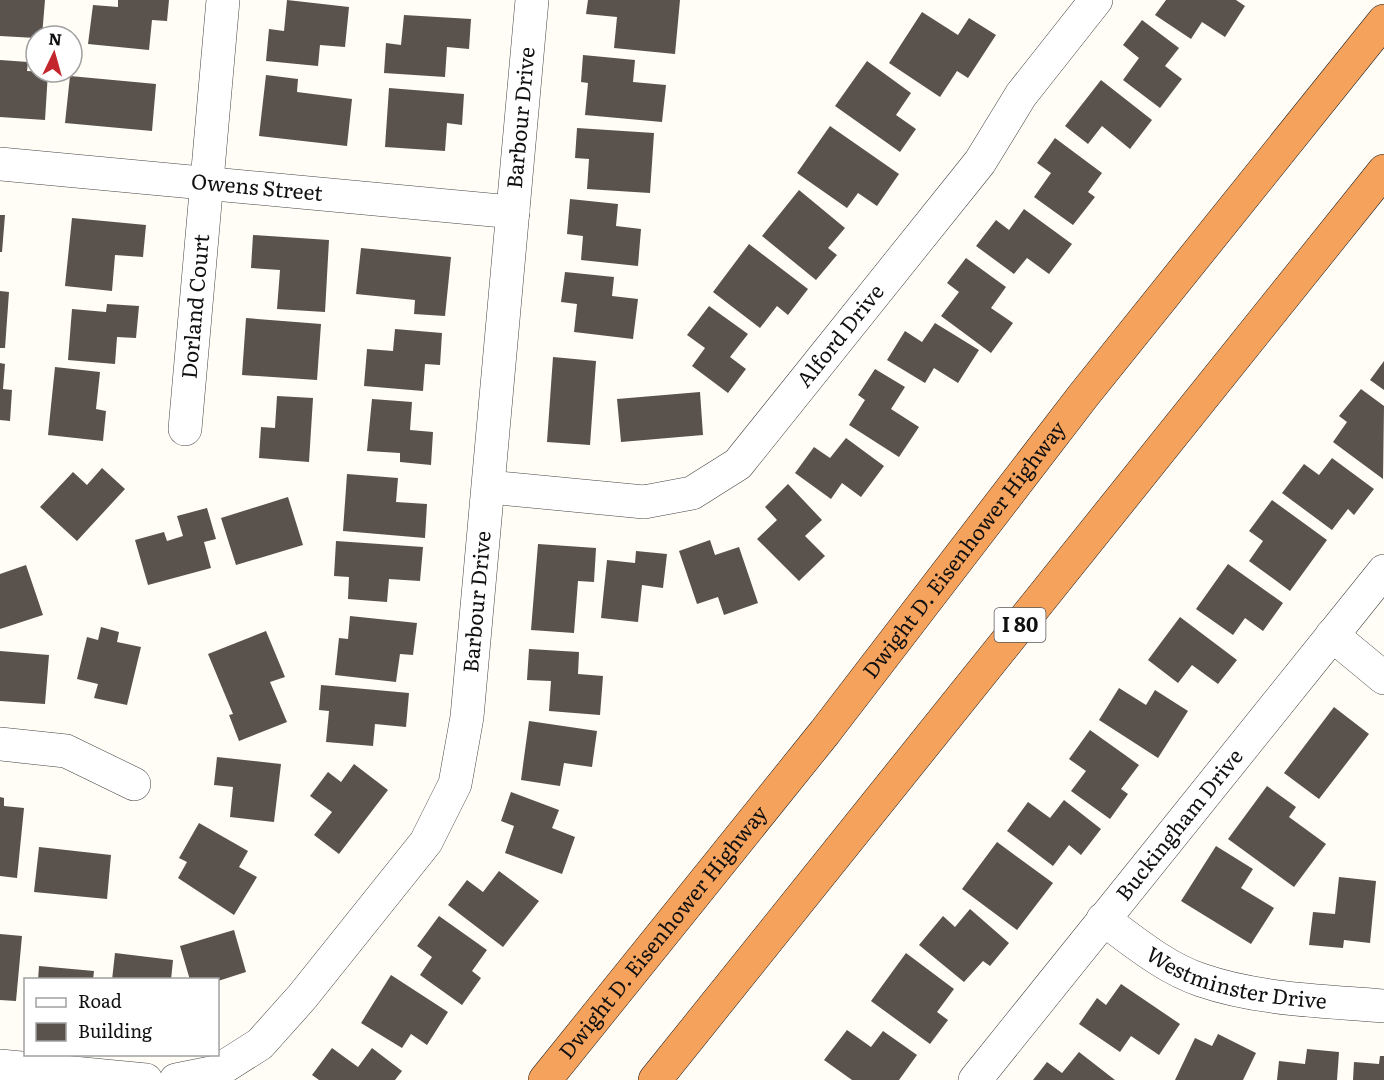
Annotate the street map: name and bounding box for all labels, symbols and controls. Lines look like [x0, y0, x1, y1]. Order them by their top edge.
north arrow [24, 24, 84, 84]
text: N [48, 26, 63, 51]
street label: Barbour Drive [497, 45, 541, 190]
street label: Owens Street [190, 164, 325, 207]
street label: Dorland Court [172, 232, 215, 380]
street label: Alford Drive [788, 276, 890, 393]
street label: Dwight D. Eisenhower Highway [854, 412, 1072, 684]
street label: Barbour Drive [453, 529, 497, 674]
road number: I 80 [994, 608, 1046, 642]
street label: Buckingham Drive [1107, 741, 1249, 906]
street label: Dwight D. Eisenhower Highway [550, 797, 774, 1065]
street label: Westminster Drive [1141, 937, 1328, 1015]
legend [24, 978, 219, 1056]
text: Road [78, 987, 122, 1014]
text: Building [78, 1017, 153, 1044]

